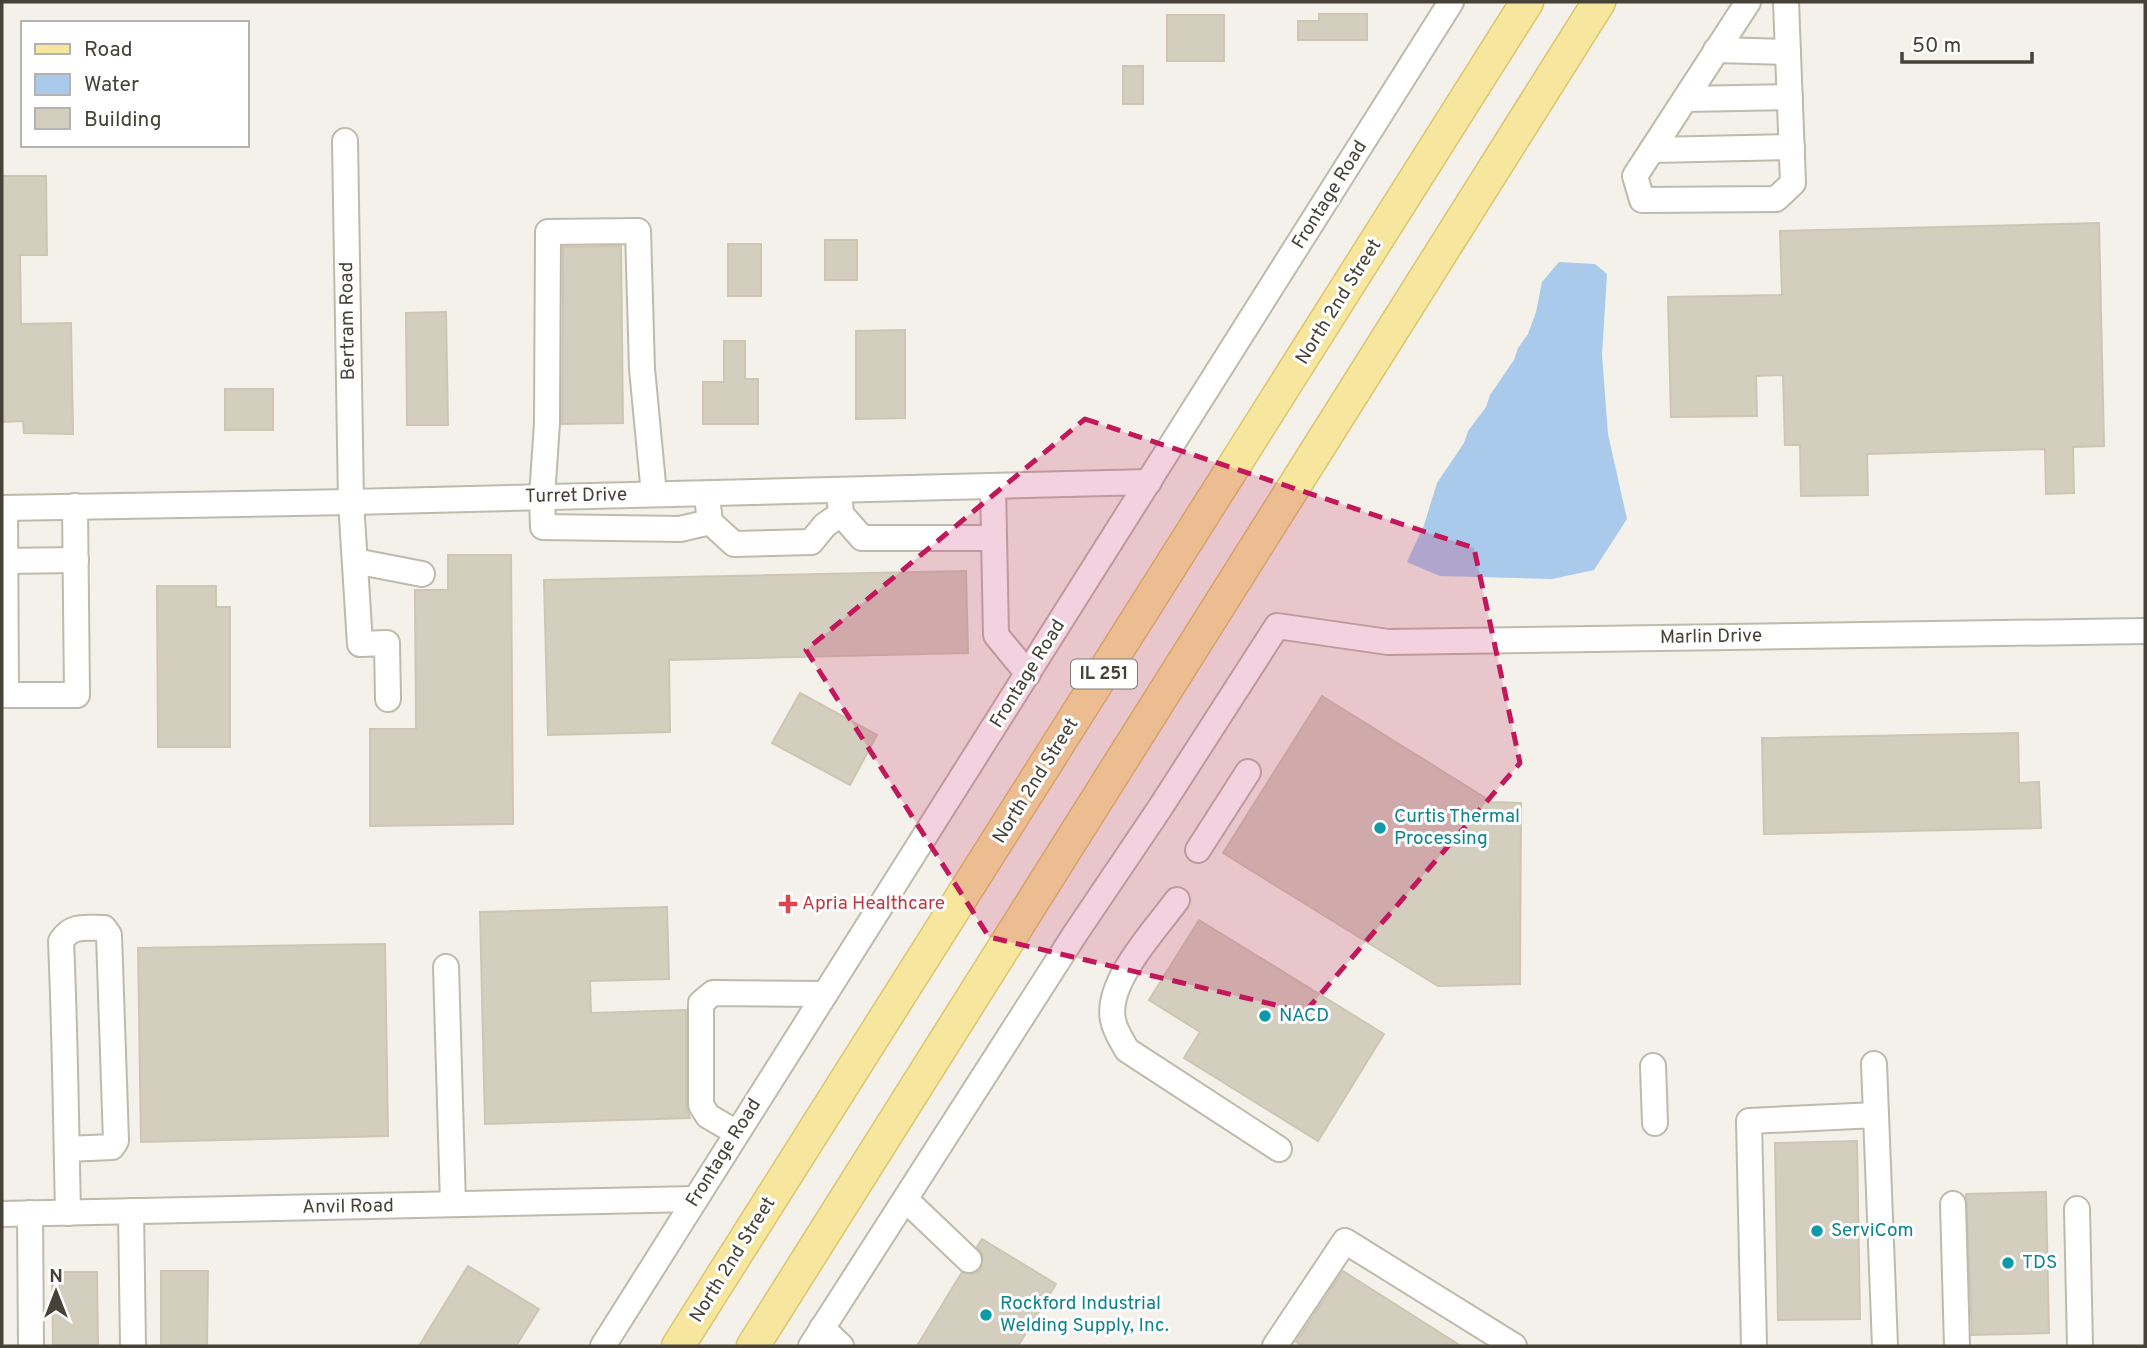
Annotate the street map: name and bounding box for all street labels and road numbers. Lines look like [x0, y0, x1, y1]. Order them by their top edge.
street label: Frontage Road [1287, 136, 1373, 254]
street label: North 2nd Street [1291, 235, 1387, 369]
street label: Bertram Road [335, 261, 361, 381]
street label: Turret Drive [525, 483, 627, 509]
street label: Frontage Road [985, 615, 1071, 733]
street label: Marlin Drive [1660, 624, 1762, 650]
road number: IL 251 [1071, 660, 1137, 688]
street label: North 2nd Street [988, 714, 1084, 848]
street label: Frontage Road [681, 1094, 767, 1212]
street label: North 2nd Street [685, 1193, 781, 1327]
street label: Anvil Road [302, 1194, 394, 1220]

